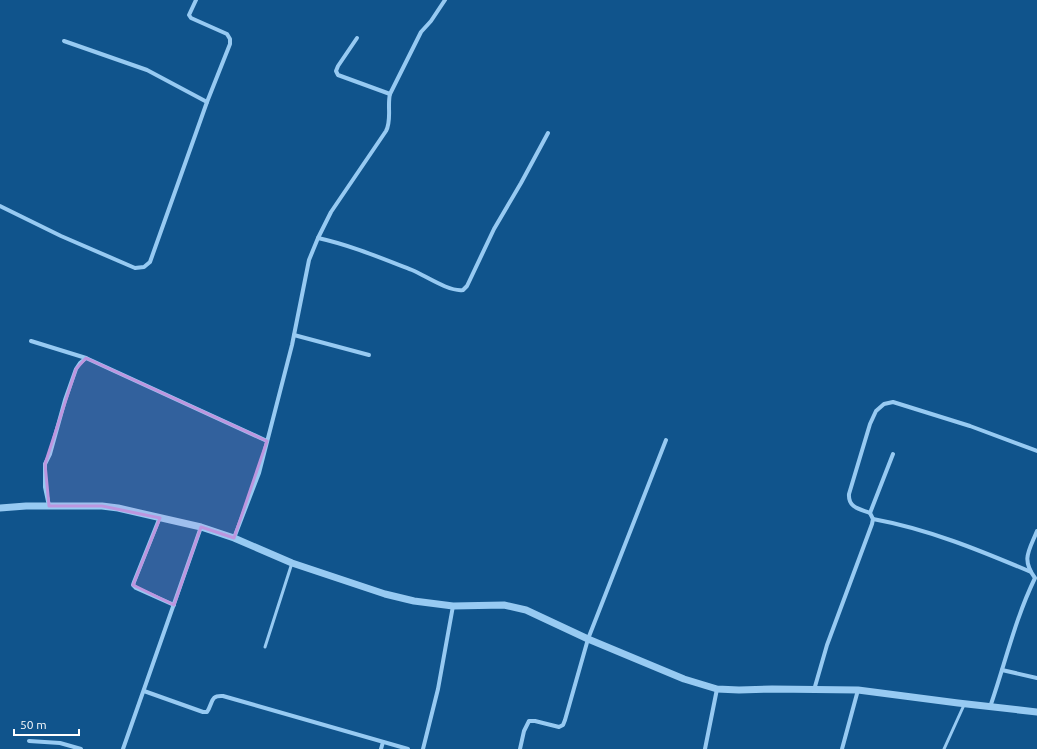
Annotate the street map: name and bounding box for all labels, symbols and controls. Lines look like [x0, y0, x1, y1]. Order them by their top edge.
scale bar [14, 711, 79, 737]
text: 50 m [20, 718, 47, 731]

